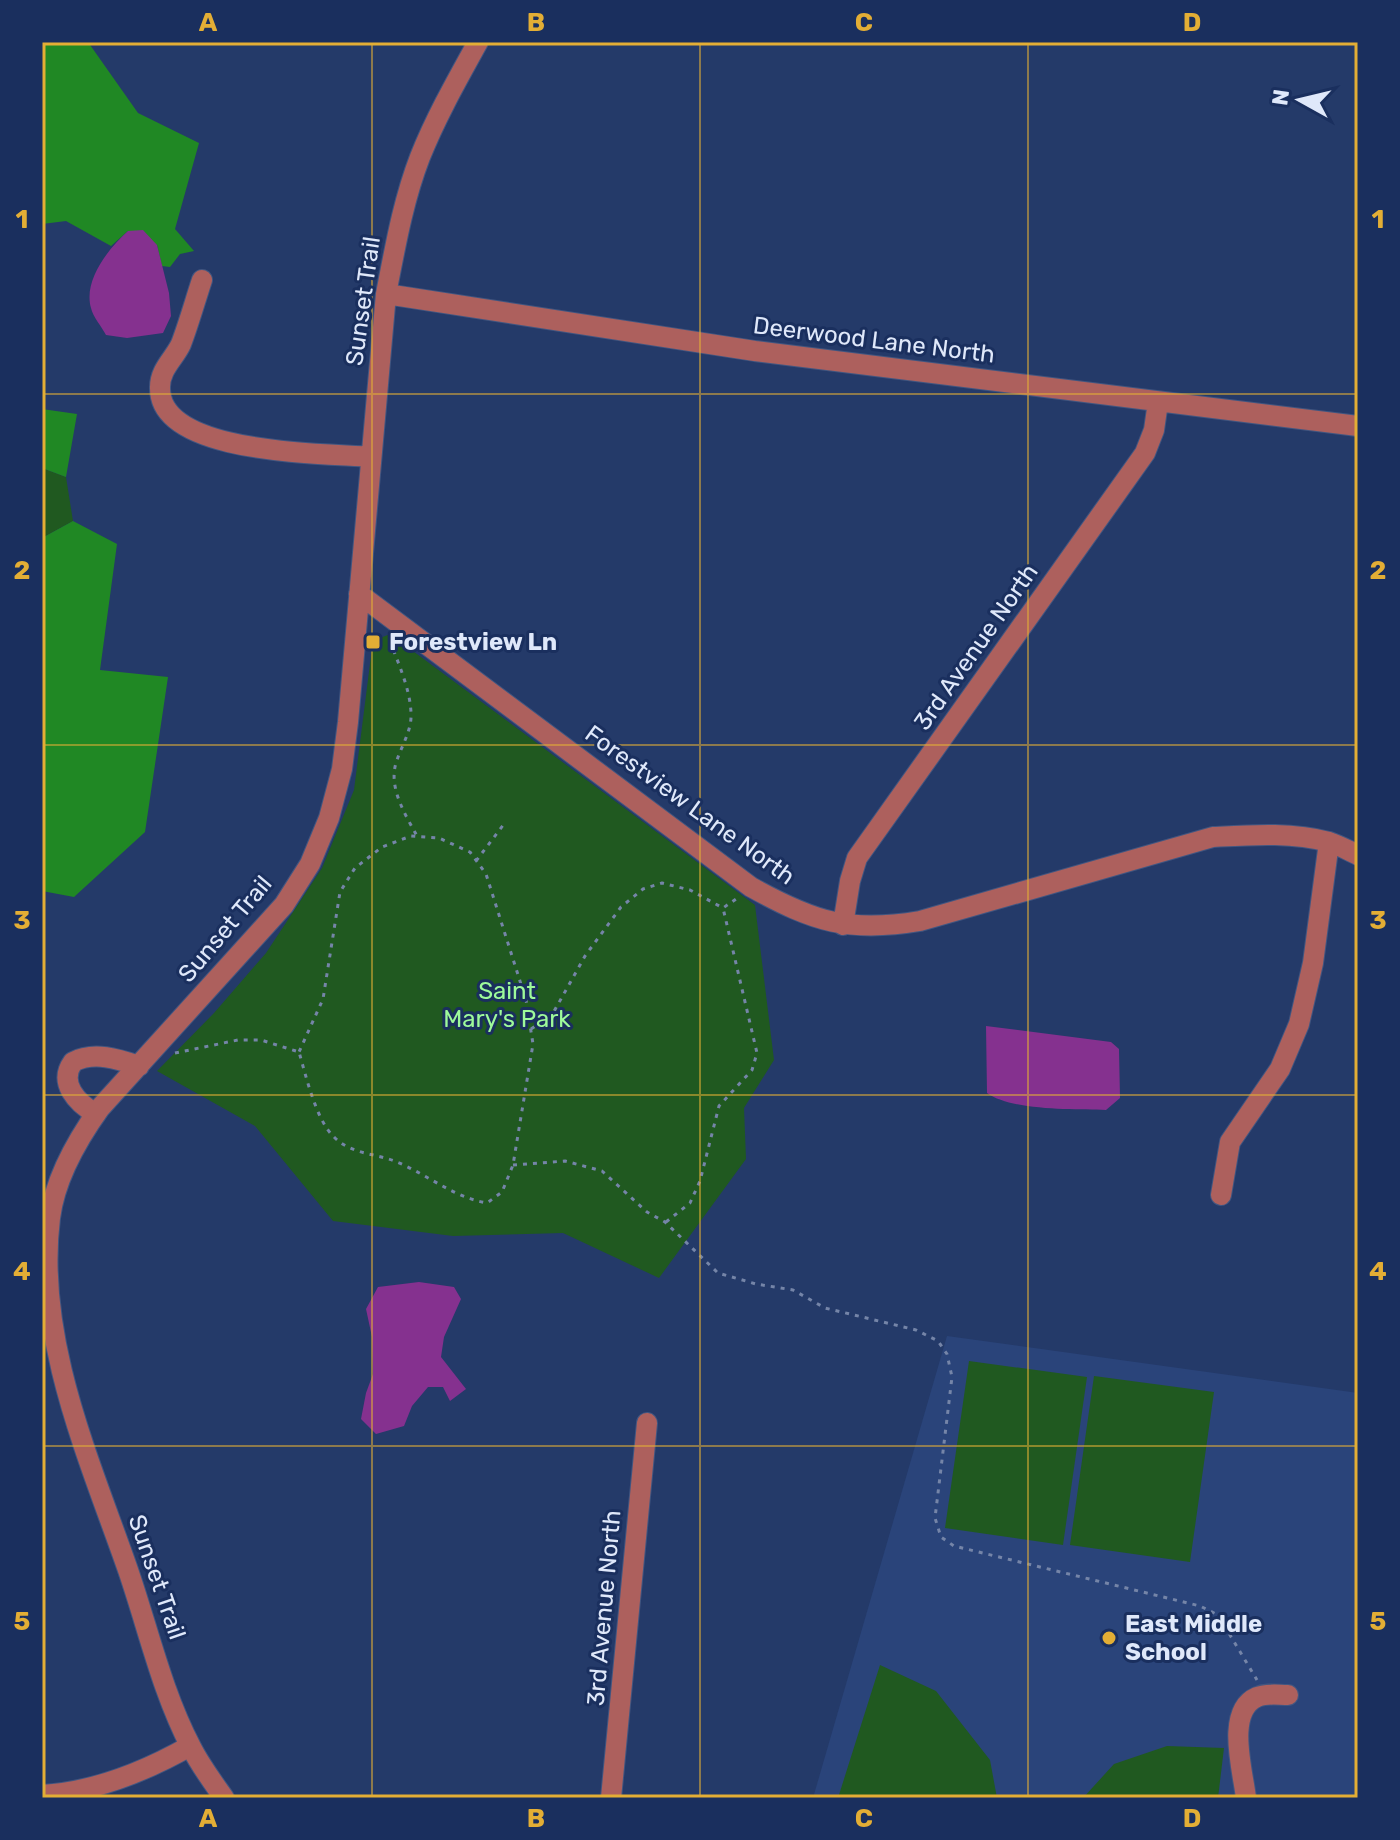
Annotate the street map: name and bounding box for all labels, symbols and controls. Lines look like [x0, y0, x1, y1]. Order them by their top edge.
text: A [199, 7, 218, 38]
text: B [527, 7, 545, 38]
text: C [855, 7, 873, 38]
text: D [1183, 7, 1201, 38]
north arrow [1260, 60, 1340, 140]
text: N [1266, 88, 1295, 107]
text: 1 [16, 204, 28, 235]
text: 1 [1372, 204, 1384, 235]
street label: Sunset Trail [340, 235, 386, 367]
street label: Deerwood Lane North [752, 311, 996, 369]
text: 2 [14, 555, 30, 586]
text: 2 [1370, 555, 1386, 586]
street label: 3rd Avenue North [908, 559, 1044, 735]
place label: Forestview Ln [389, 628, 557, 656]
marker: Forestview Ln [364, 633, 382, 651]
street label: Forestview Lane North [580, 719, 800, 891]
street label: Sunset Trail [173, 870, 277, 988]
text: 3 [13, 905, 31, 936]
text: 3 [1369, 905, 1387, 936]
park label: Saint Mary's Park [443, 977, 571, 1033]
text: 4 [13, 1256, 31, 1287]
text: 4 [1369, 1256, 1387, 1287]
street label: 3rd Avenue North [581, 1509, 627, 1707]
street label: Sunset Trail [123, 1511, 191, 1643]
text: 5 [14, 1606, 30, 1637]
text: 5 [1370, 1606, 1386, 1637]
place label: East Middle School [1125, 1610, 1262, 1666]
marker: East Middle School [1100, 1629, 1118, 1647]
text: A [199, 1803, 218, 1834]
text: B [527, 1803, 545, 1834]
text: C [855, 1803, 873, 1834]
text: D [1183, 1803, 1201, 1834]

